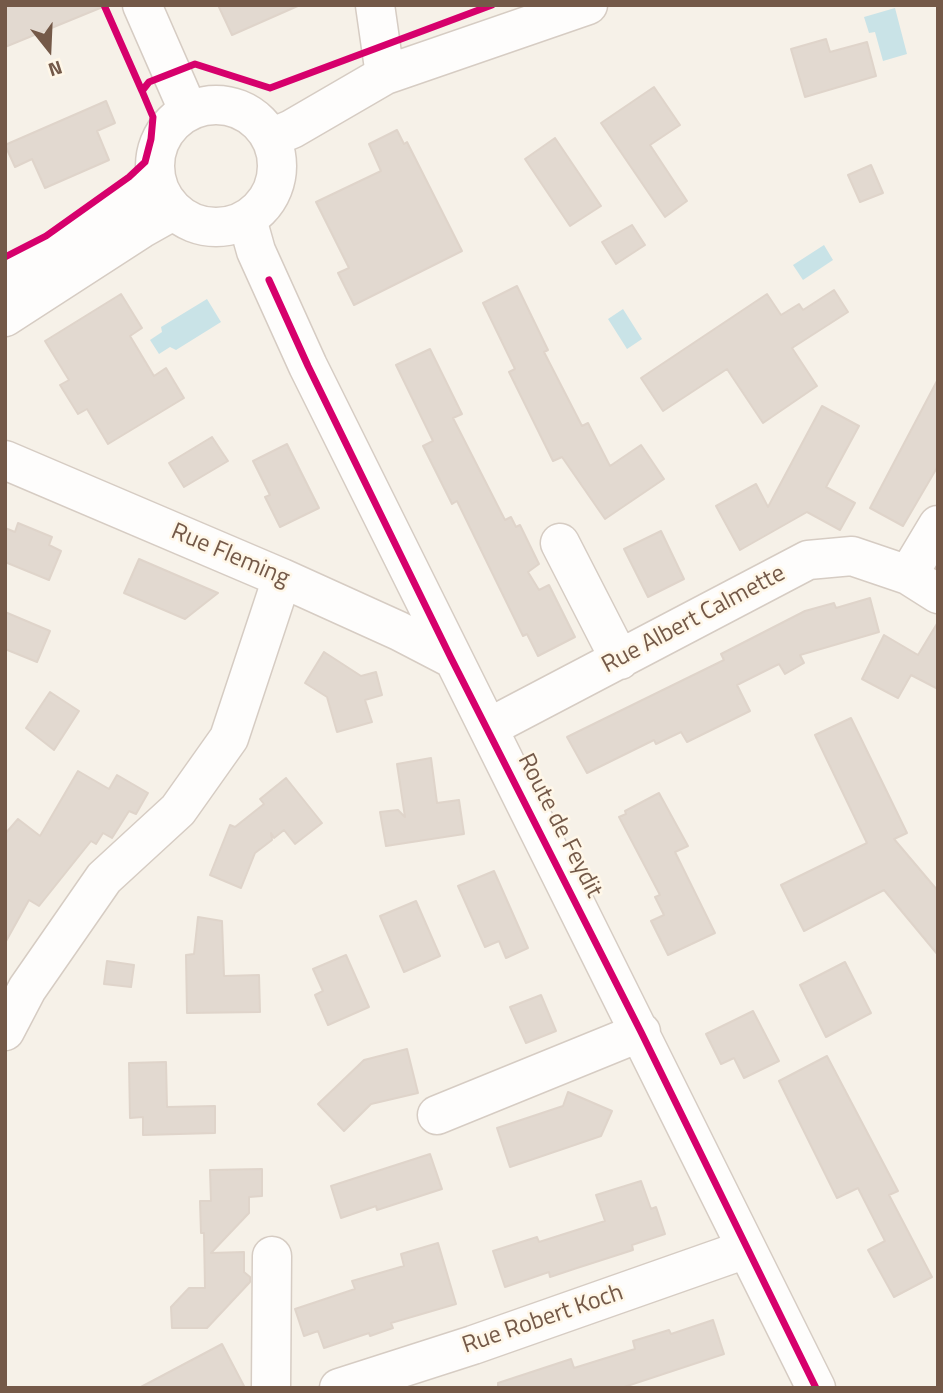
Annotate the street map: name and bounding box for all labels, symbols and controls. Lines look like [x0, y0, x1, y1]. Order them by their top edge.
north arrow [14, 14, 84, 84]
text: N [45, 54, 66, 85]
street label: Rue Fleming [167, 518, 293, 594]
street label: Rue Albert Calmette [598, 560, 790, 680]
street label: Route de Feydit [510, 749, 608, 903]
street label: Rue Robert Koch [459, 1279, 627, 1361]

